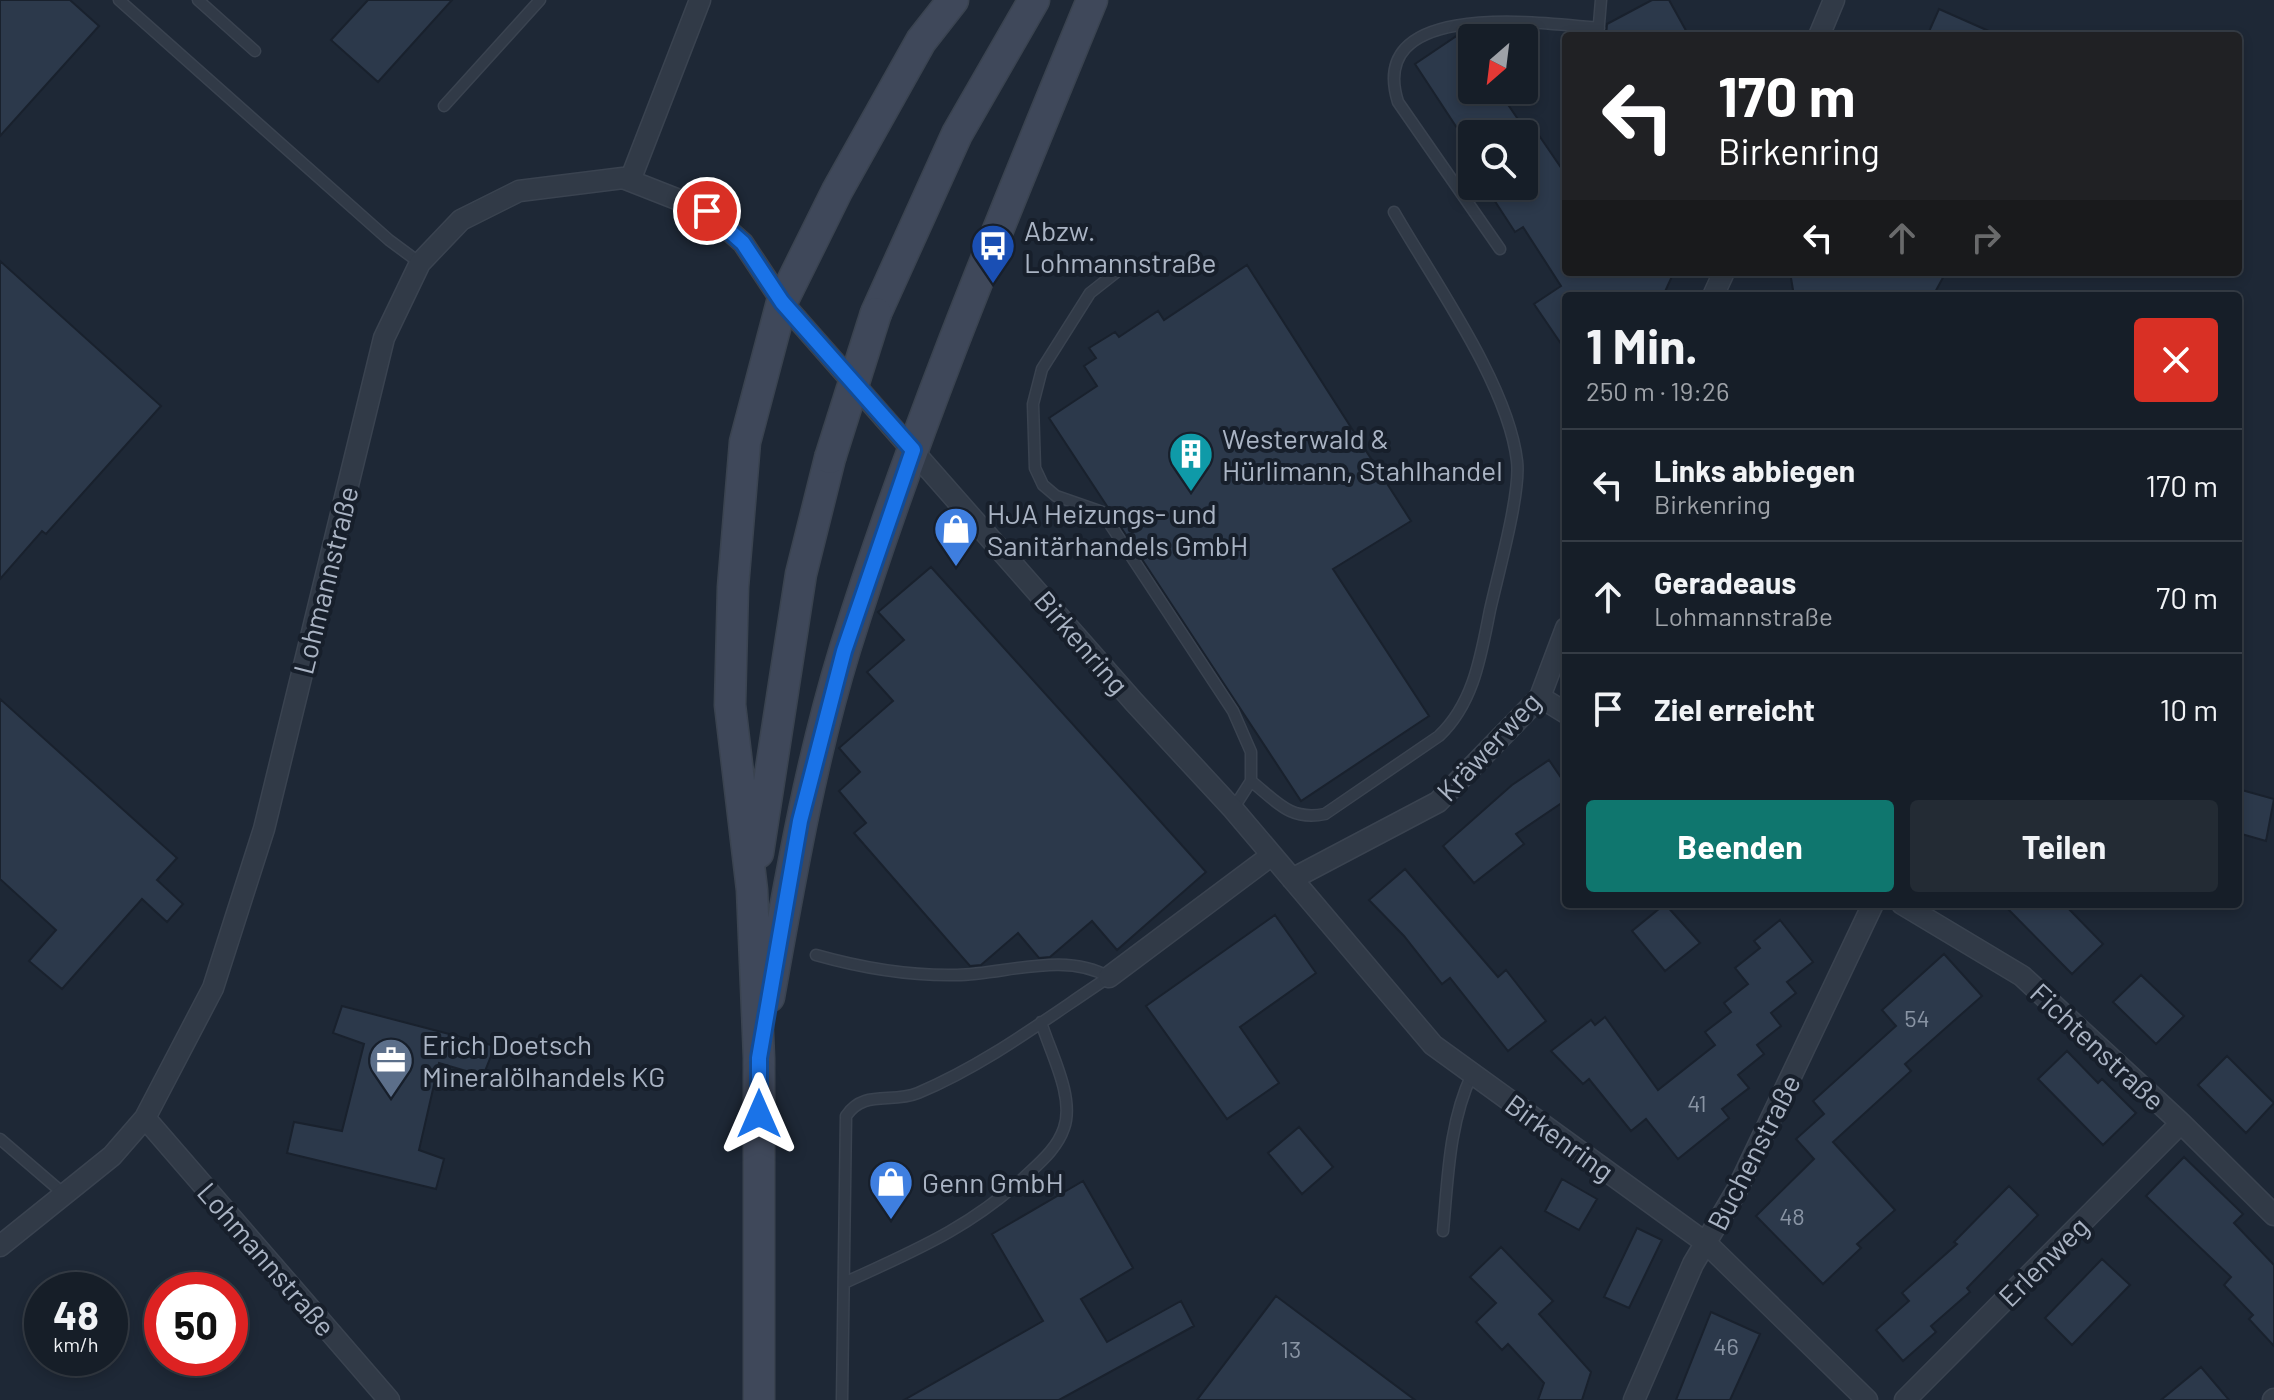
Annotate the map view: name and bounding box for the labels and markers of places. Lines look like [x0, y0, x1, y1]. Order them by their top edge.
pin [673, 177, 741, 245]
place label: Abzw. Lohmannstraße [1024, 213, 1217, 279]
bus stop icon: Abzw. Lohmannstraße [969, 222, 1017, 285]
place label: Westerwald & Hürlimann, Stahlhandel [1222, 421, 1503, 487]
building icon: Westerwald & Hürlimann, Stahlhandel [1167, 430, 1215, 493]
place label: HJA Heizungs- und Sanitärhandels GmbH [987, 496, 1248, 562]
shop icon: HJA Heizungs- und Sanitärhandels GmbH [932, 505, 980, 568]
place label: Erich Doetsch Mineralölhandels KG [422, 1027, 665, 1093]
office icon: Erich Doetsch Mineralölhandels KG [367, 1036, 415, 1099]
shop icon: Genn GmbH [867, 1158, 915, 1221]
place label: Genn GmbH [922, 1165, 1064, 1199]

